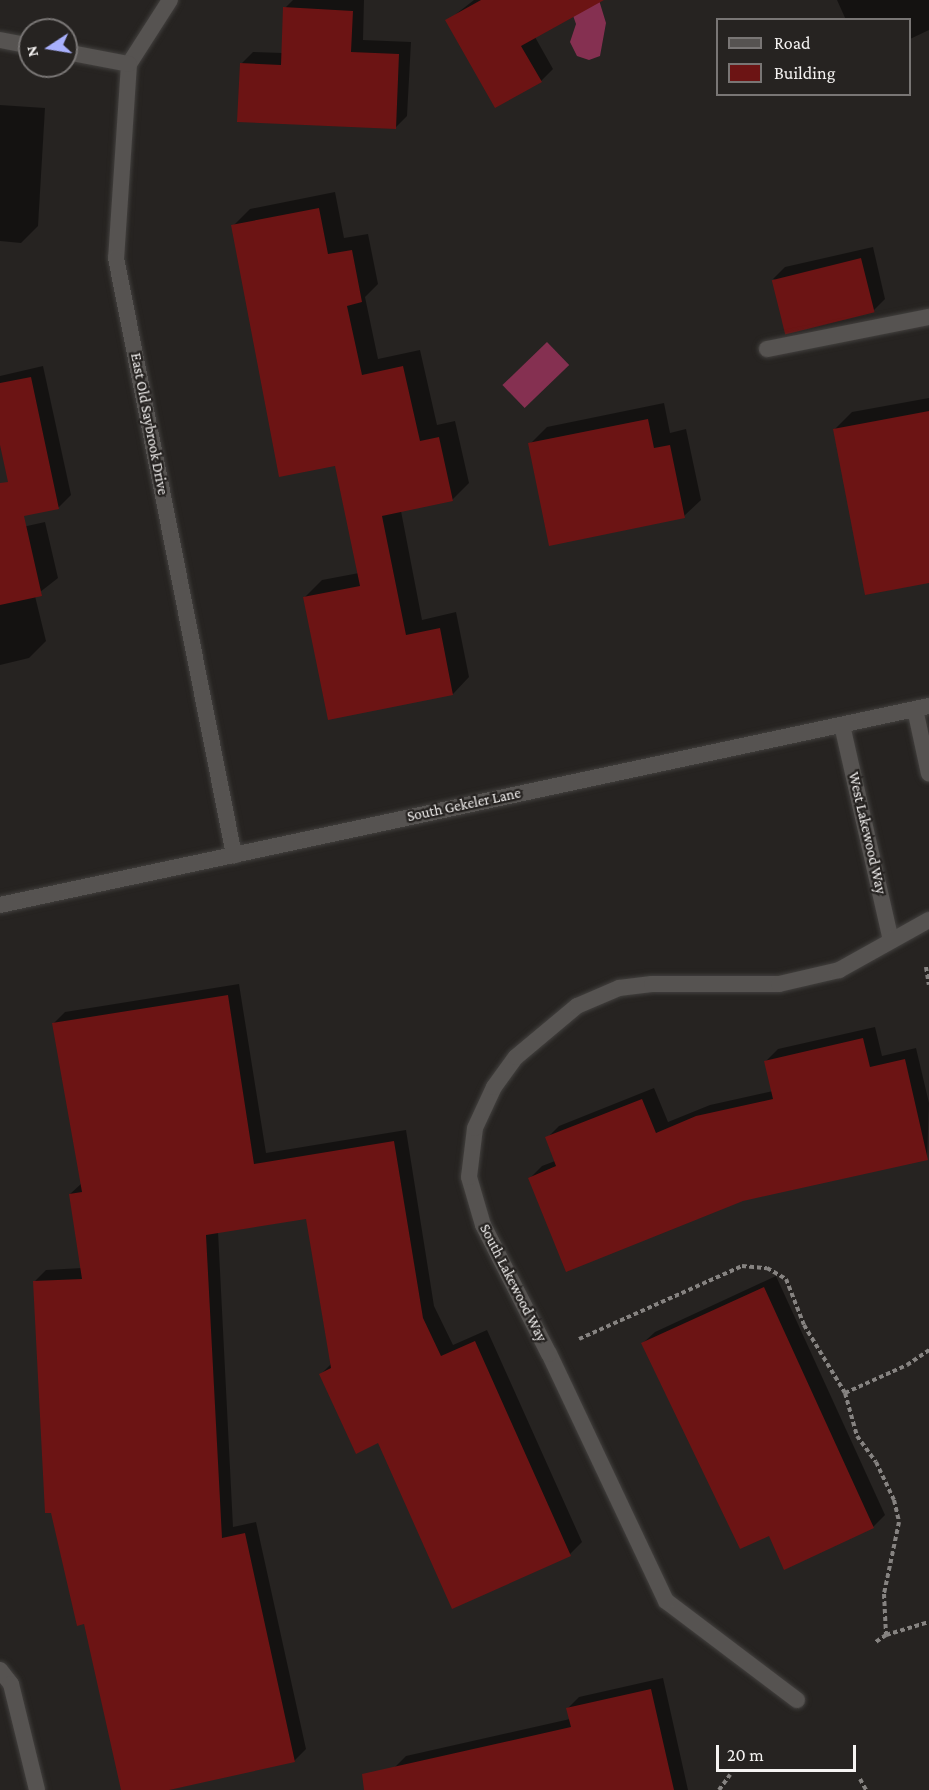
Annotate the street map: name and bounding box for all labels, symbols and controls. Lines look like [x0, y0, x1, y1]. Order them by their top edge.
north arrow [18, 18, 78, 78]
legend [716, 18, 911, 96]
text: Road [774, 33, 811, 53]
text: N [22, 44, 41, 59]
text: Building [774, 63, 835, 83]
street label: East Old Saybrook Drive [126, 351, 172, 497]
street label: West Lakewood Way [844, 770, 890, 896]
street label: South Gekeler Lane [406, 784, 522, 826]
street label: South Lakewood Way [476, 1221, 550, 1345]
scale bar [719, 1733, 858, 1771]
text: 20 m [727, 1745, 764, 1765]

